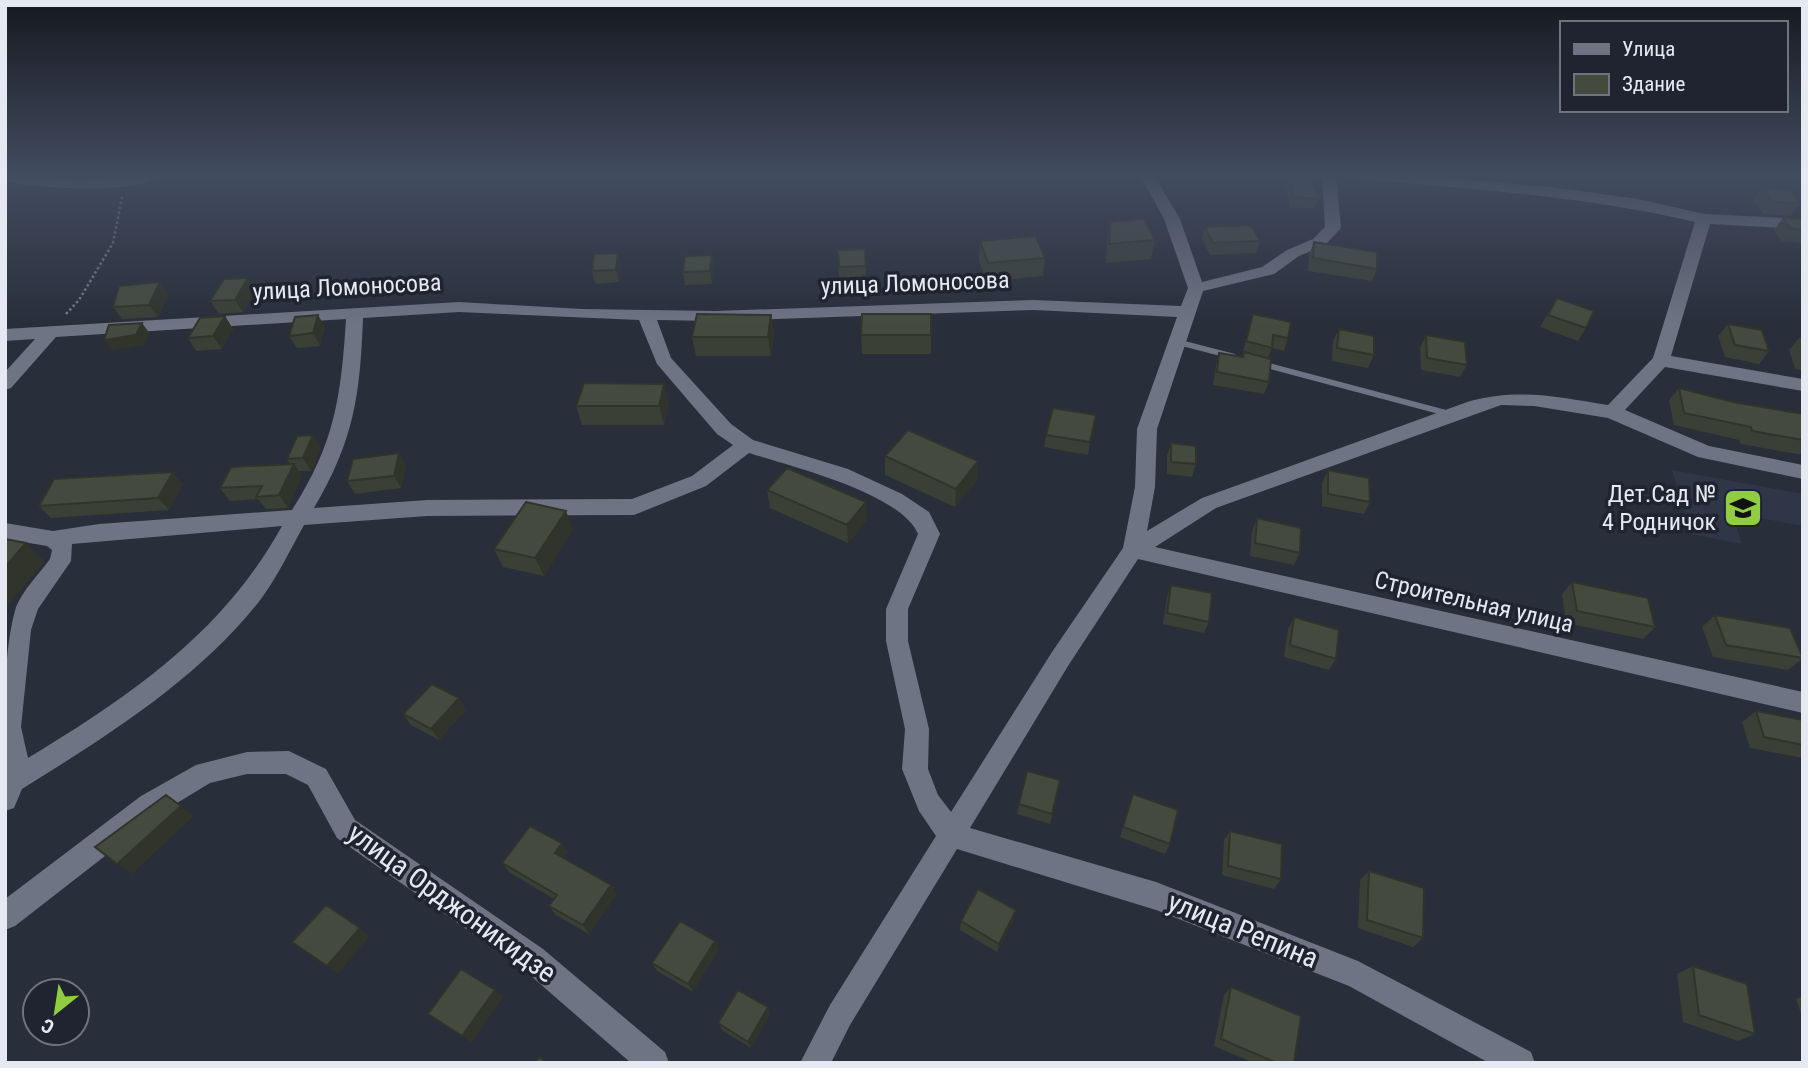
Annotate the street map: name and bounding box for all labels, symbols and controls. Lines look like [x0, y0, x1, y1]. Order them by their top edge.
legend [1560, 21, 1787, 112]
text: Улица [1622, 37, 1675, 61]
text: Здание [1622, 72, 1686, 96]
street label: улица Ломоносова [820, 266, 1010, 300]
street label: улица Ломоносова [252, 268, 442, 306]
place label: Дет.Сад № 4 Родничок [1602, 480, 1716, 536]
school or university icon: Дет.Сад № 4 Родничок [1722, 487, 1764, 529]
street label: Строительная улица [1372, 566, 1576, 638]
street label: улица Орджоникидзе [342, 817, 562, 989]
street label: улица Репина [1163, 885, 1323, 975]
north arrow [21, 977, 91, 1047]
text: С [37, 1014, 58, 1039]

